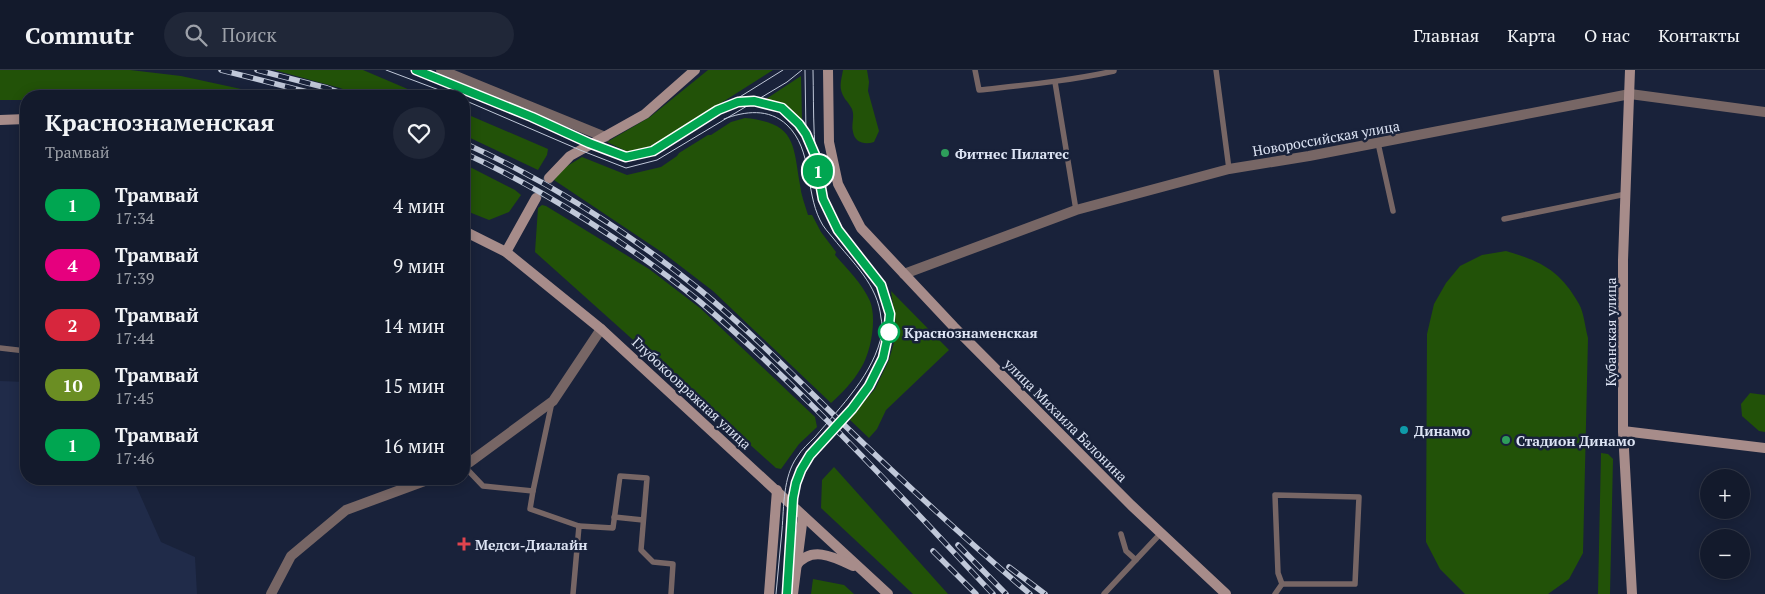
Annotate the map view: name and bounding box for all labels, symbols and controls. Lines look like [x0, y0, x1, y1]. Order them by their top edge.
search box [164, 12, 514, 57]
text: Commutr [25, 19, 134, 51]
icon: search [182, 21, 210, 49]
text: Поиск [222, 22, 277, 47]
text: Главная [1413, 23, 1479, 47]
text: Карта [1507, 23, 1556, 47]
text: О нас [1584, 23, 1630, 47]
text: Контакты [1658, 23, 1740, 47]
text: Краснознаменская [45, 106, 274, 138]
button: heart [393, 107, 445, 159]
street label: Новороссийская улица [1251, 116, 1401, 160]
text: Трамвай [45, 141, 110, 163]
place label: Фитнес Пилатес [955, 144, 1069, 163]
marker: Фитнес Пилатес [939, 147, 951, 159]
line badge: 1 [802, 155, 834, 187]
text: 1 [813, 159, 823, 183]
text: Трамвай [115, 182, 199, 207]
text: 1 [67, 193, 78, 217]
text: 4 мин [393, 193, 445, 218]
text: 17:34 [115, 207, 154, 229]
text: Трамвай [115, 242, 199, 267]
text: 4 [67, 253, 78, 277]
text: 9 мин [393, 253, 445, 278]
text: 17:39 [115, 267, 154, 289]
street label: Кубанская улица [1601, 277, 1620, 387]
text: Трамвай [115, 302, 199, 327]
text: 2 [67, 313, 78, 337]
text: 14 мин [383, 313, 445, 338]
marker: Краснознаменская [878, 321, 900, 343]
place label: Краснознаменская [904, 323, 1038, 342]
text: 17:44 [115, 327, 154, 349]
street label: Глубокоовражная улица [628, 333, 756, 453]
street label: улица Михаила Балонина [999, 353, 1132, 486]
text: Трамвай [115, 362, 199, 387]
text: 10 [62, 373, 83, 397]
text: 15 мин [383, 373, 445, 398]
text: 17:45 [115, 387, 154, 409]
place label: Динамо [1414, 421, 1470, 440]
text: Трамвай [115, 422, 199, 447]
marker: Динамо [1398, 424, 1410, 436]
place label: Стадион Динамо [1516, 431, 1635, 450]
text: 1 [67, 433, 78, 457]
text: 16 мин [383, 433, 445, 458]
marker: Стадион Динамо [1500, 434, 1512, 446]
text: 17:46 [115, 447, 154, 469]
map controls [1700, 469, 1750, 579]
button: + [1700, 469, 1750, 519]
button: − [1700, 529, 1750, 579]
place label: Медси-Диалайн [475, 535, 588, 554]
marker: Медси-Диалайн [457, 537, 471, 551]

